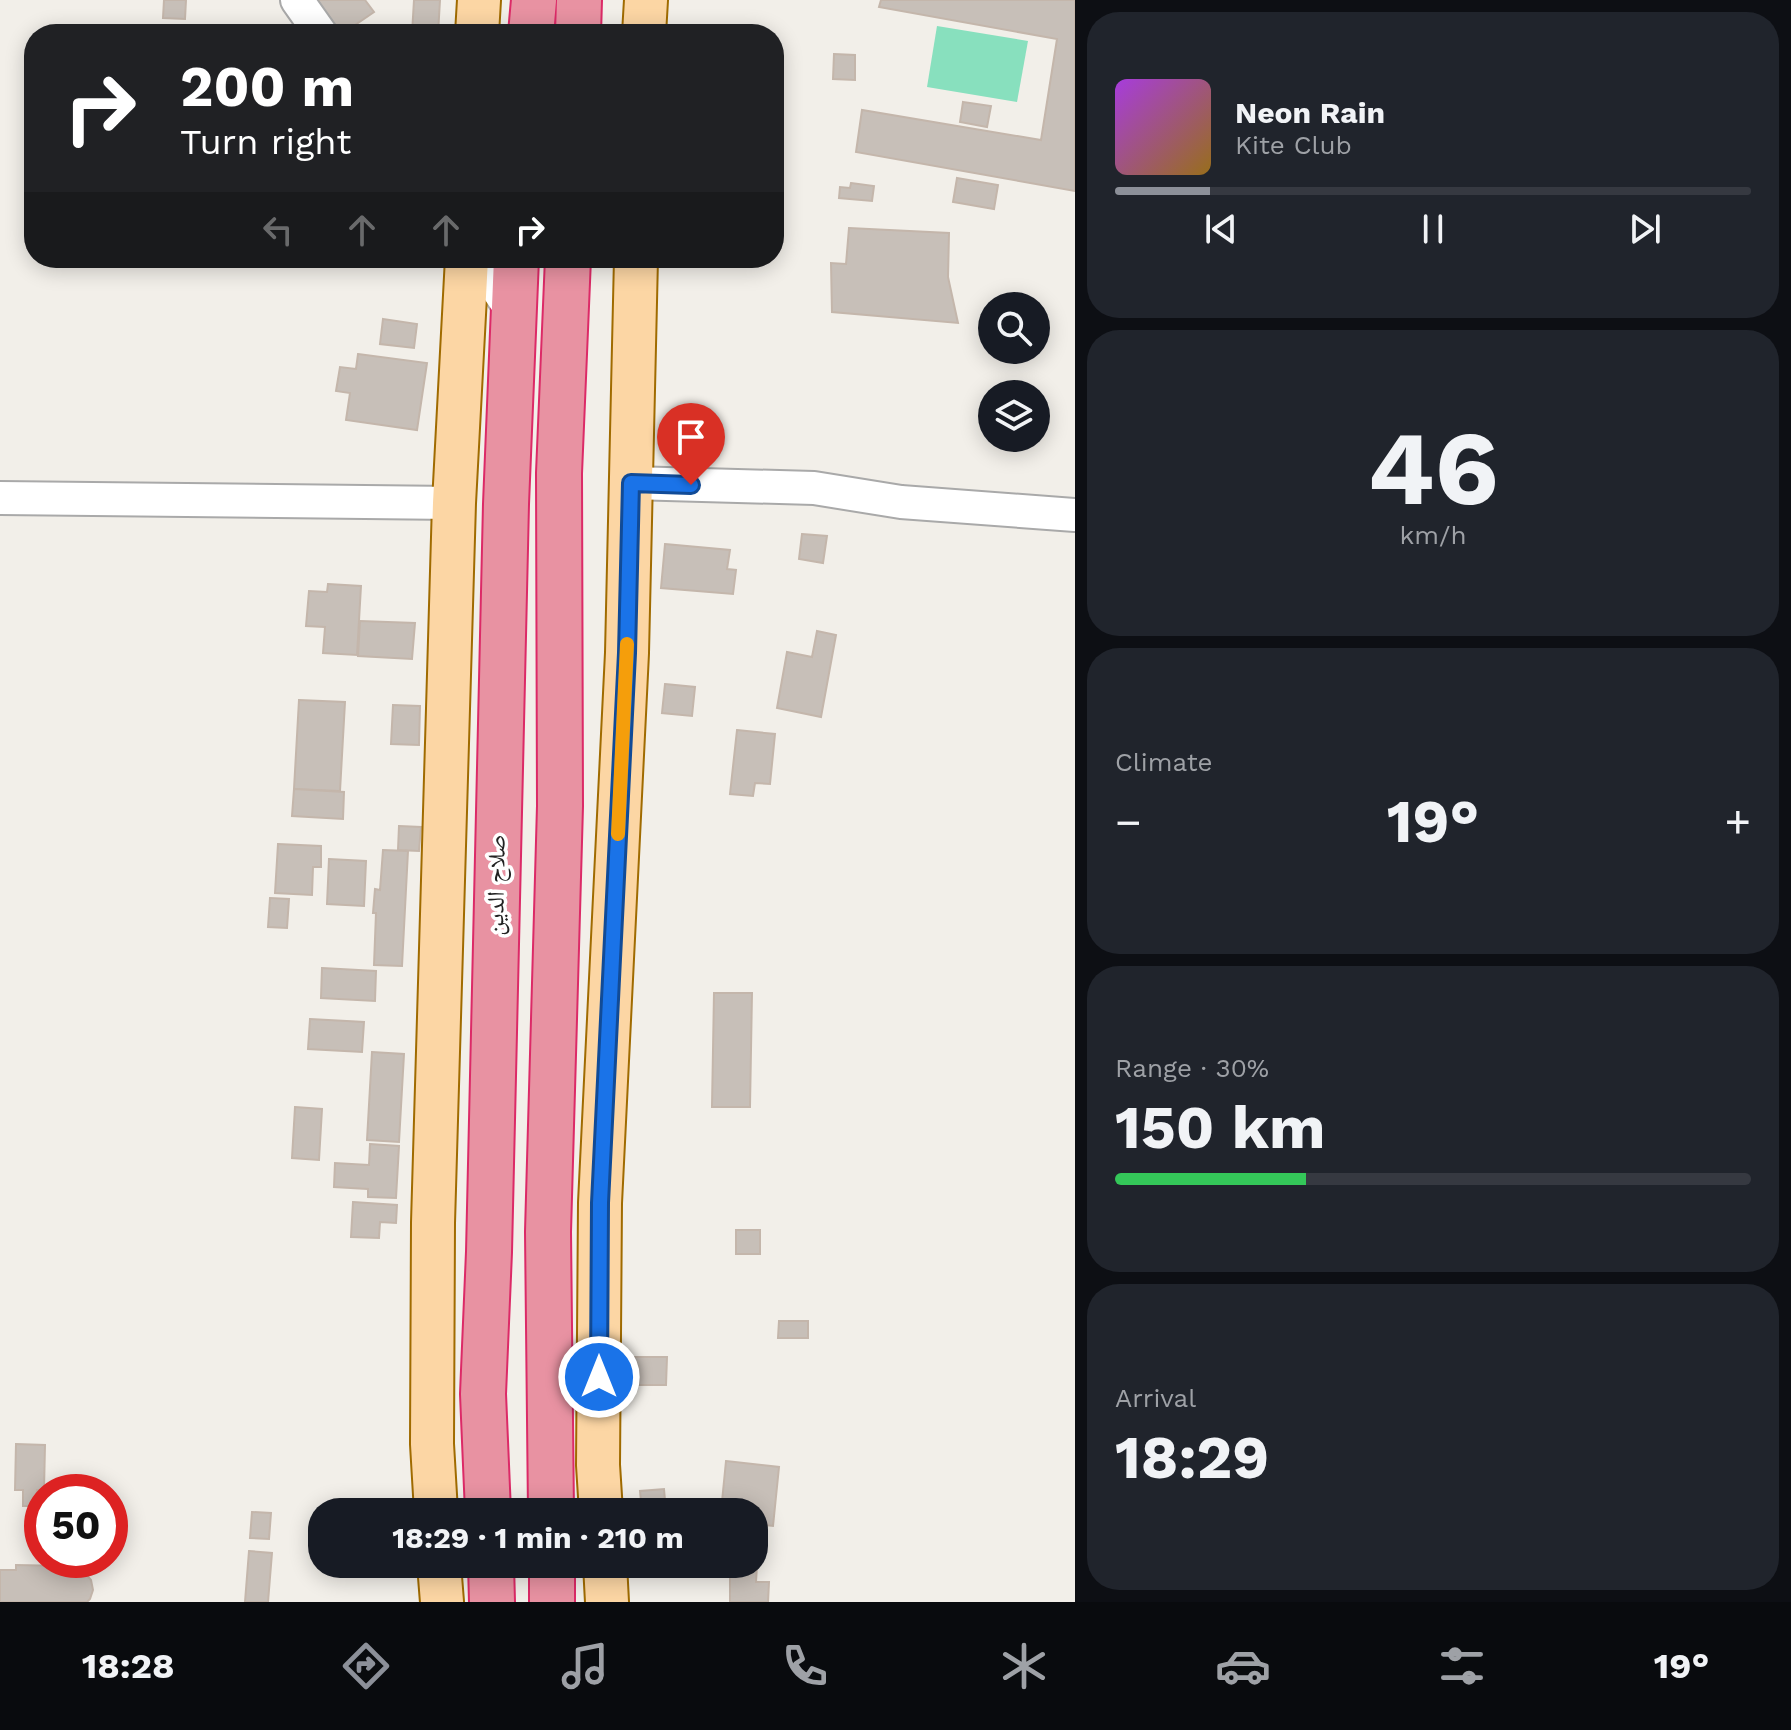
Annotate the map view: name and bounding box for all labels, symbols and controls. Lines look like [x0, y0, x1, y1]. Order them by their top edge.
text: 200 m [180, 54, 354, 120]
icon: right [48, 56, 152, 160]
text: Neon Rain [1235, 95, 1385, 130]
text: Turn right [180, 121, 351, 163]
text: Kite Club [1235, 130, 1352, 160]
icon: previous [1199, 207, 1243, 251]
icon: pause [1411, 207, 1455, 251]
icon: next [1623, 207, 1667, 251]
icon: left [256, 208, 300, 252]
icon: ahead [340, 208, 384, 252]
icon: ahead [424, 208, 468, 252]
icon: right [508, 208, 552, 252]
map controls [978, 292, 1050, 452]
button: search [978, 292, 1050, 364]
button: layers [978, 380, 1050, 452]
pin [657, 403, 725, 485]
text: 46 [1367, 407, 1499, 529]
icon: arrive [669, 415, 713, 459]
text: km/h [1400, 520, 1466, 550]
text: Climate [1115, 747, 1213, 777]
text: 19° [1387, 786, 1479, 857]
text: − [1115, 796, 1142, 848]
text: + [1724, 796, 1751, 848]
street label: صلاح الدين [481, 834, 512, 936]
text: Range · 30% [1115, 1053, 1269, 1083]
text: 150 km [1115, 1092, 1325, 1163]
position arrow [557, 1335, 641, 1419]
text: Arrival [1115, 1383, 1196, 1413]
text: 18:29 [1115, 1422, 1269, 1493]
speed limit sign: 50 [24, 1474, 128, 1578]
text: 18:29 · 1 min · 210 m [392, 1520, 684, 1555]
icon: directions [338, 1638, 394, 1694]
icon: music [557, 1638, 613, 1694]
icon: phone [777, 1638, 833, 1694]
icon: climate [996, 1638, 1052, 1694]
icon: car [1215, 1638, 1271, 1694]
icon: filters [1434, 1638, 1490, 1694]
text: 18:28 [82, 1645, 175, 1687]
text: 19° [1654, 1645, 1709, 1687]

